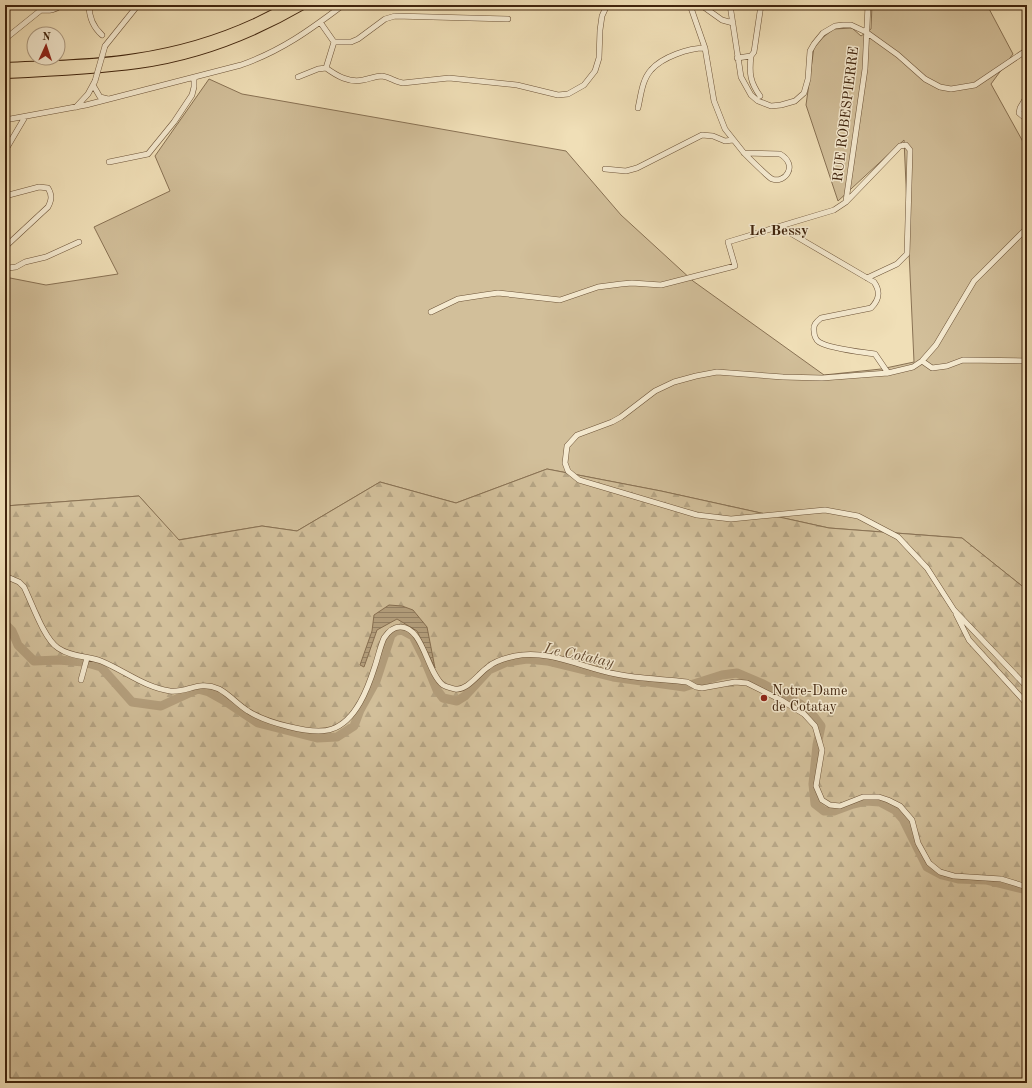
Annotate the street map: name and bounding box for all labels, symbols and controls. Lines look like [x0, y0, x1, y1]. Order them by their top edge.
north arrow [26, 26, 66, 66]
text: N [42, 32, 52, 43]
street label: RUE ROBESPIERRE [831, 46, 861, 183]
district label: Le Bessy [749, 224, 809, 239]
water label: Le Cotatay [541, 642, 615, 671]
place label: Notre-Dame de Cotatay [772, 684, 847, 714]
marker: Notre-Dame de Cotatay [759, 693, 769, 703]

